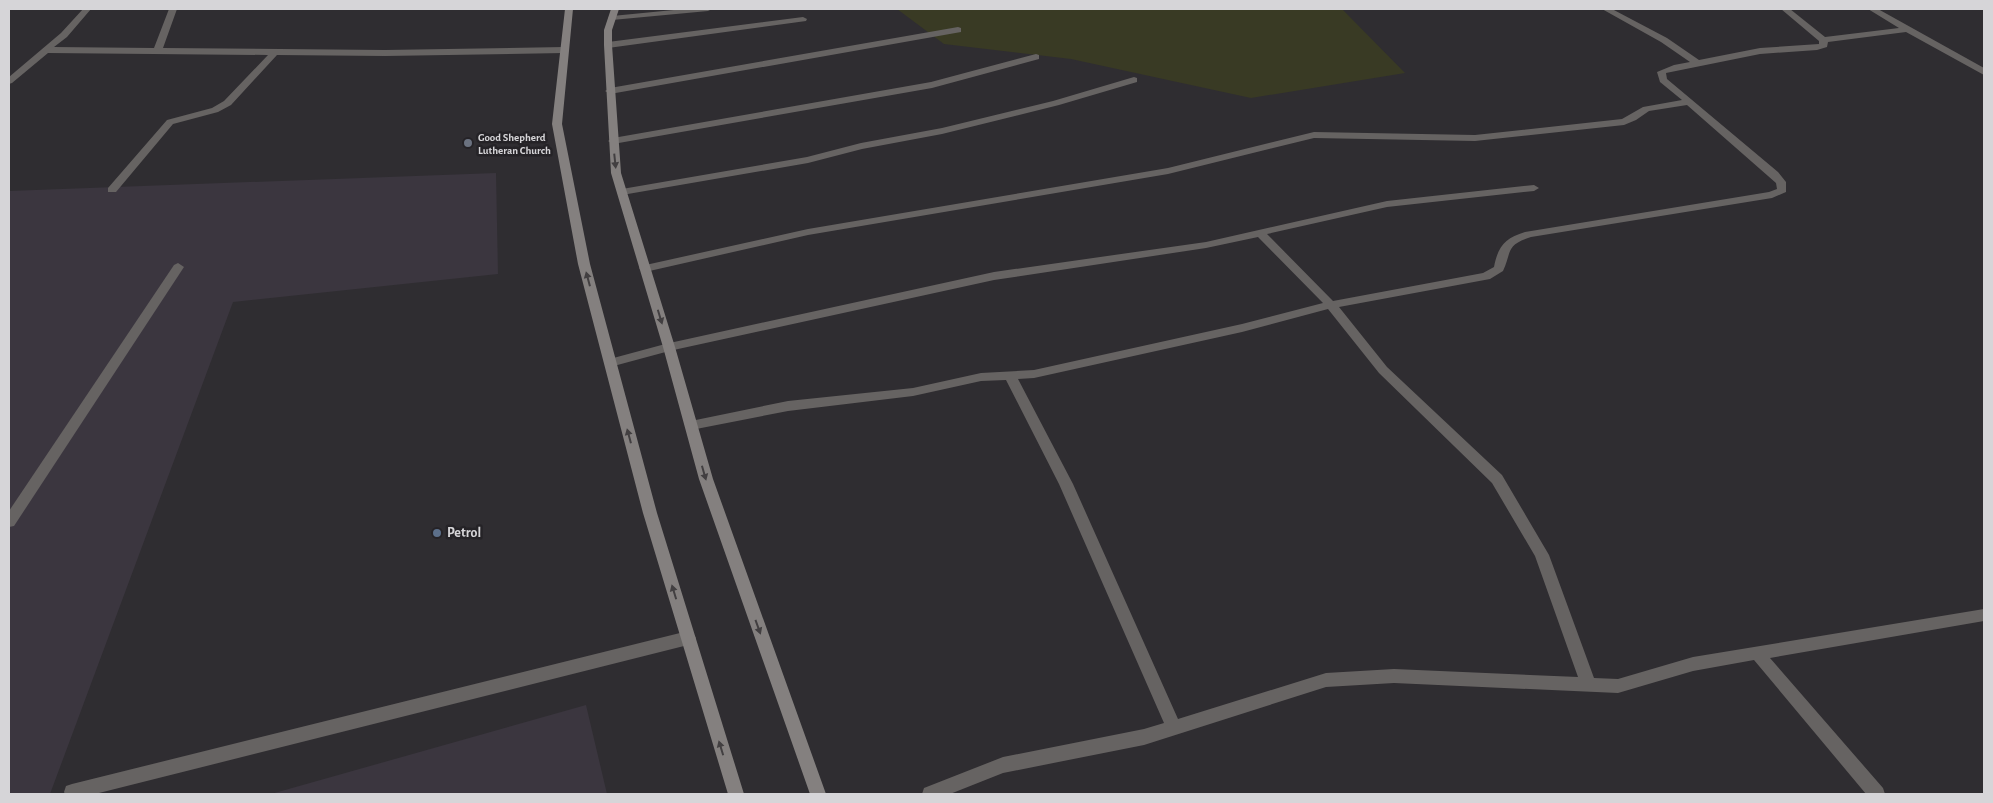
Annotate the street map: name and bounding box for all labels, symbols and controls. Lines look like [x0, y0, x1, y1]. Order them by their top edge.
place label: Good Shepherd Lutheran Church [478, 132, 551, 156]
marker: Good Shepherd Lutheran Church [462, 137, 474, 149]
one-way arrow [611, 153, 619, 169]
one-way arrow [584, 271, 592, 286]
one-way arrow [657, 310, 665, 325]
one-way arrow [625, 428, 633, 443]
one-way arrow [701, 466, 709, 481]
place label: Petrol [447, 526, 481, 540]
marker: Petrol [431, 527, 443, 539]
one-way arrow [669, 585, 677, 600]
one-way arrow [755, 619, 762, 634]
one-way arrow [717, 740, 725, 755]

